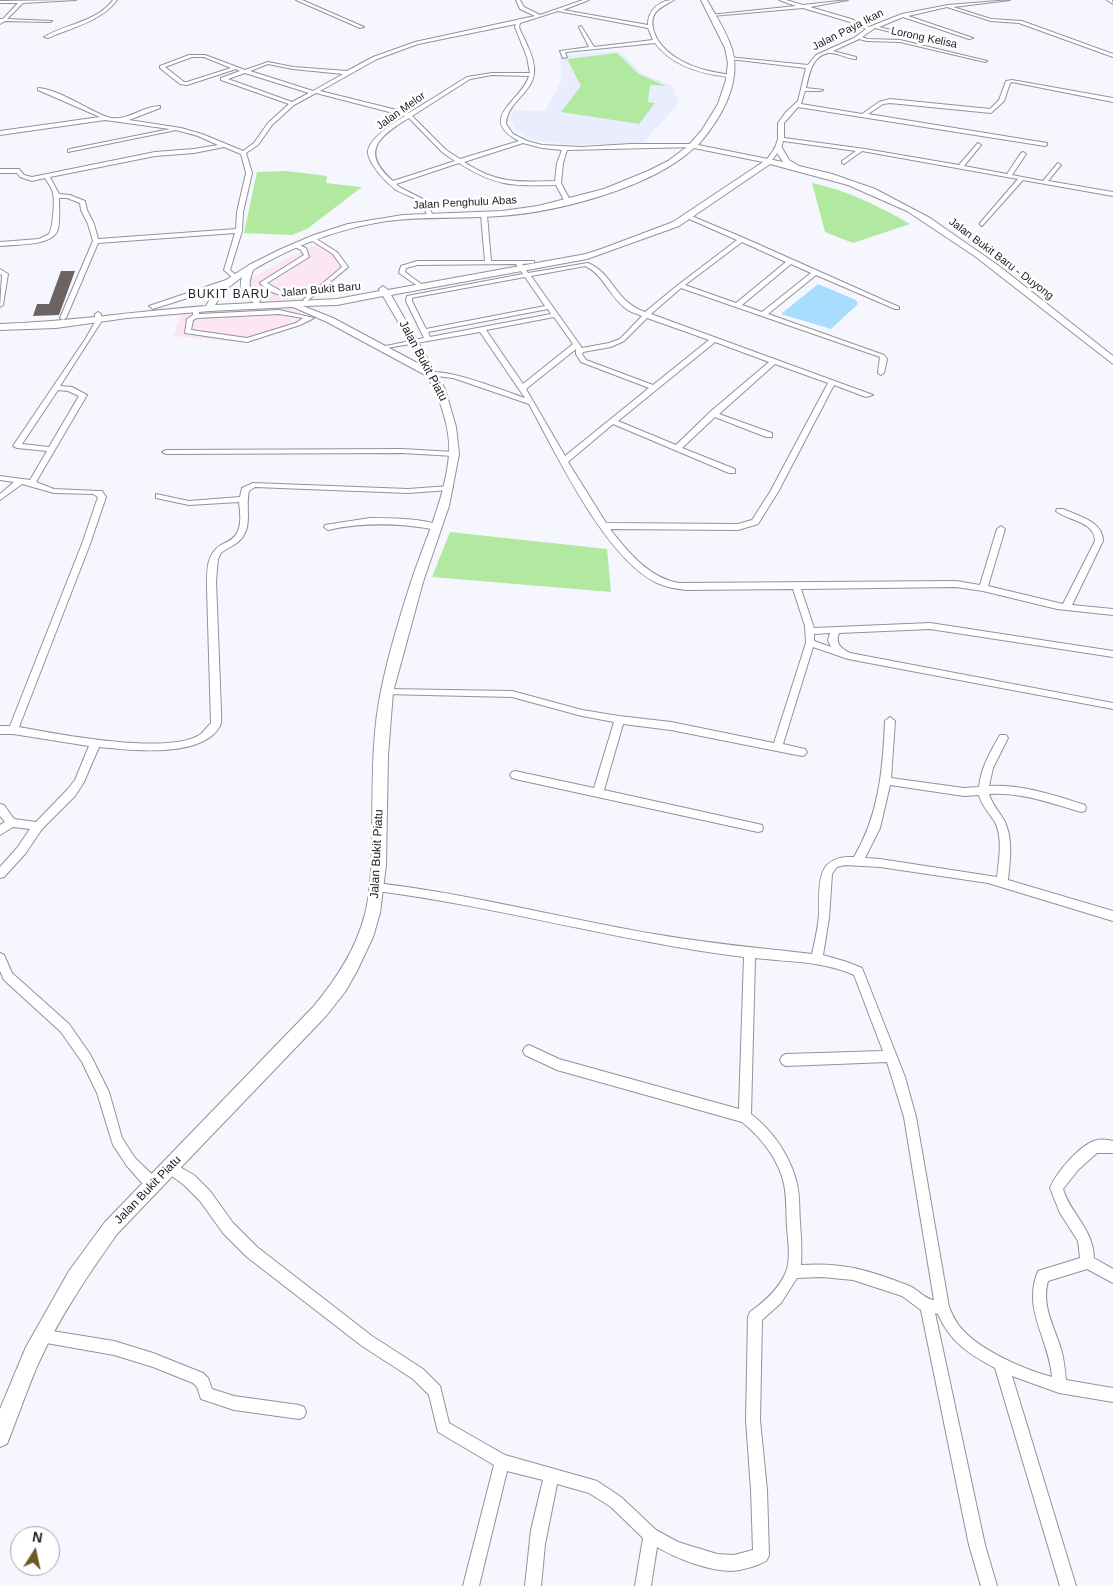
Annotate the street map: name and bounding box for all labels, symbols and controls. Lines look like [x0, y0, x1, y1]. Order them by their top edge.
street label: Jalan Paya Ikan [810, 6, 886, 54]
street label: Lorong Kelisa [890, 25, 958, 51]
street label: Jalan Melor [374, 89, 428, 133]
street label: Jalan Penghulu Abas [413, 194, 517, 212]
street label: Jalan Bukit Baru - Duyong [946, 215, 1056, 303]
street label: Jalan Bukit Baru [281, 280, 361, 300]
district label: BUKIT BARU [187, 288, 271, 302]
street label: Jalan Bukit Piatu [396, 318, 450, 404]
street label: Jalan Bukit Piatu [367, 809, 387, 899]
street label: Jalan Bukit Piatu [112, 1153, 184, 1227]
north arrow [10, 1526, 60, 1576]
text: N [31, 1528, 44, 1546]

